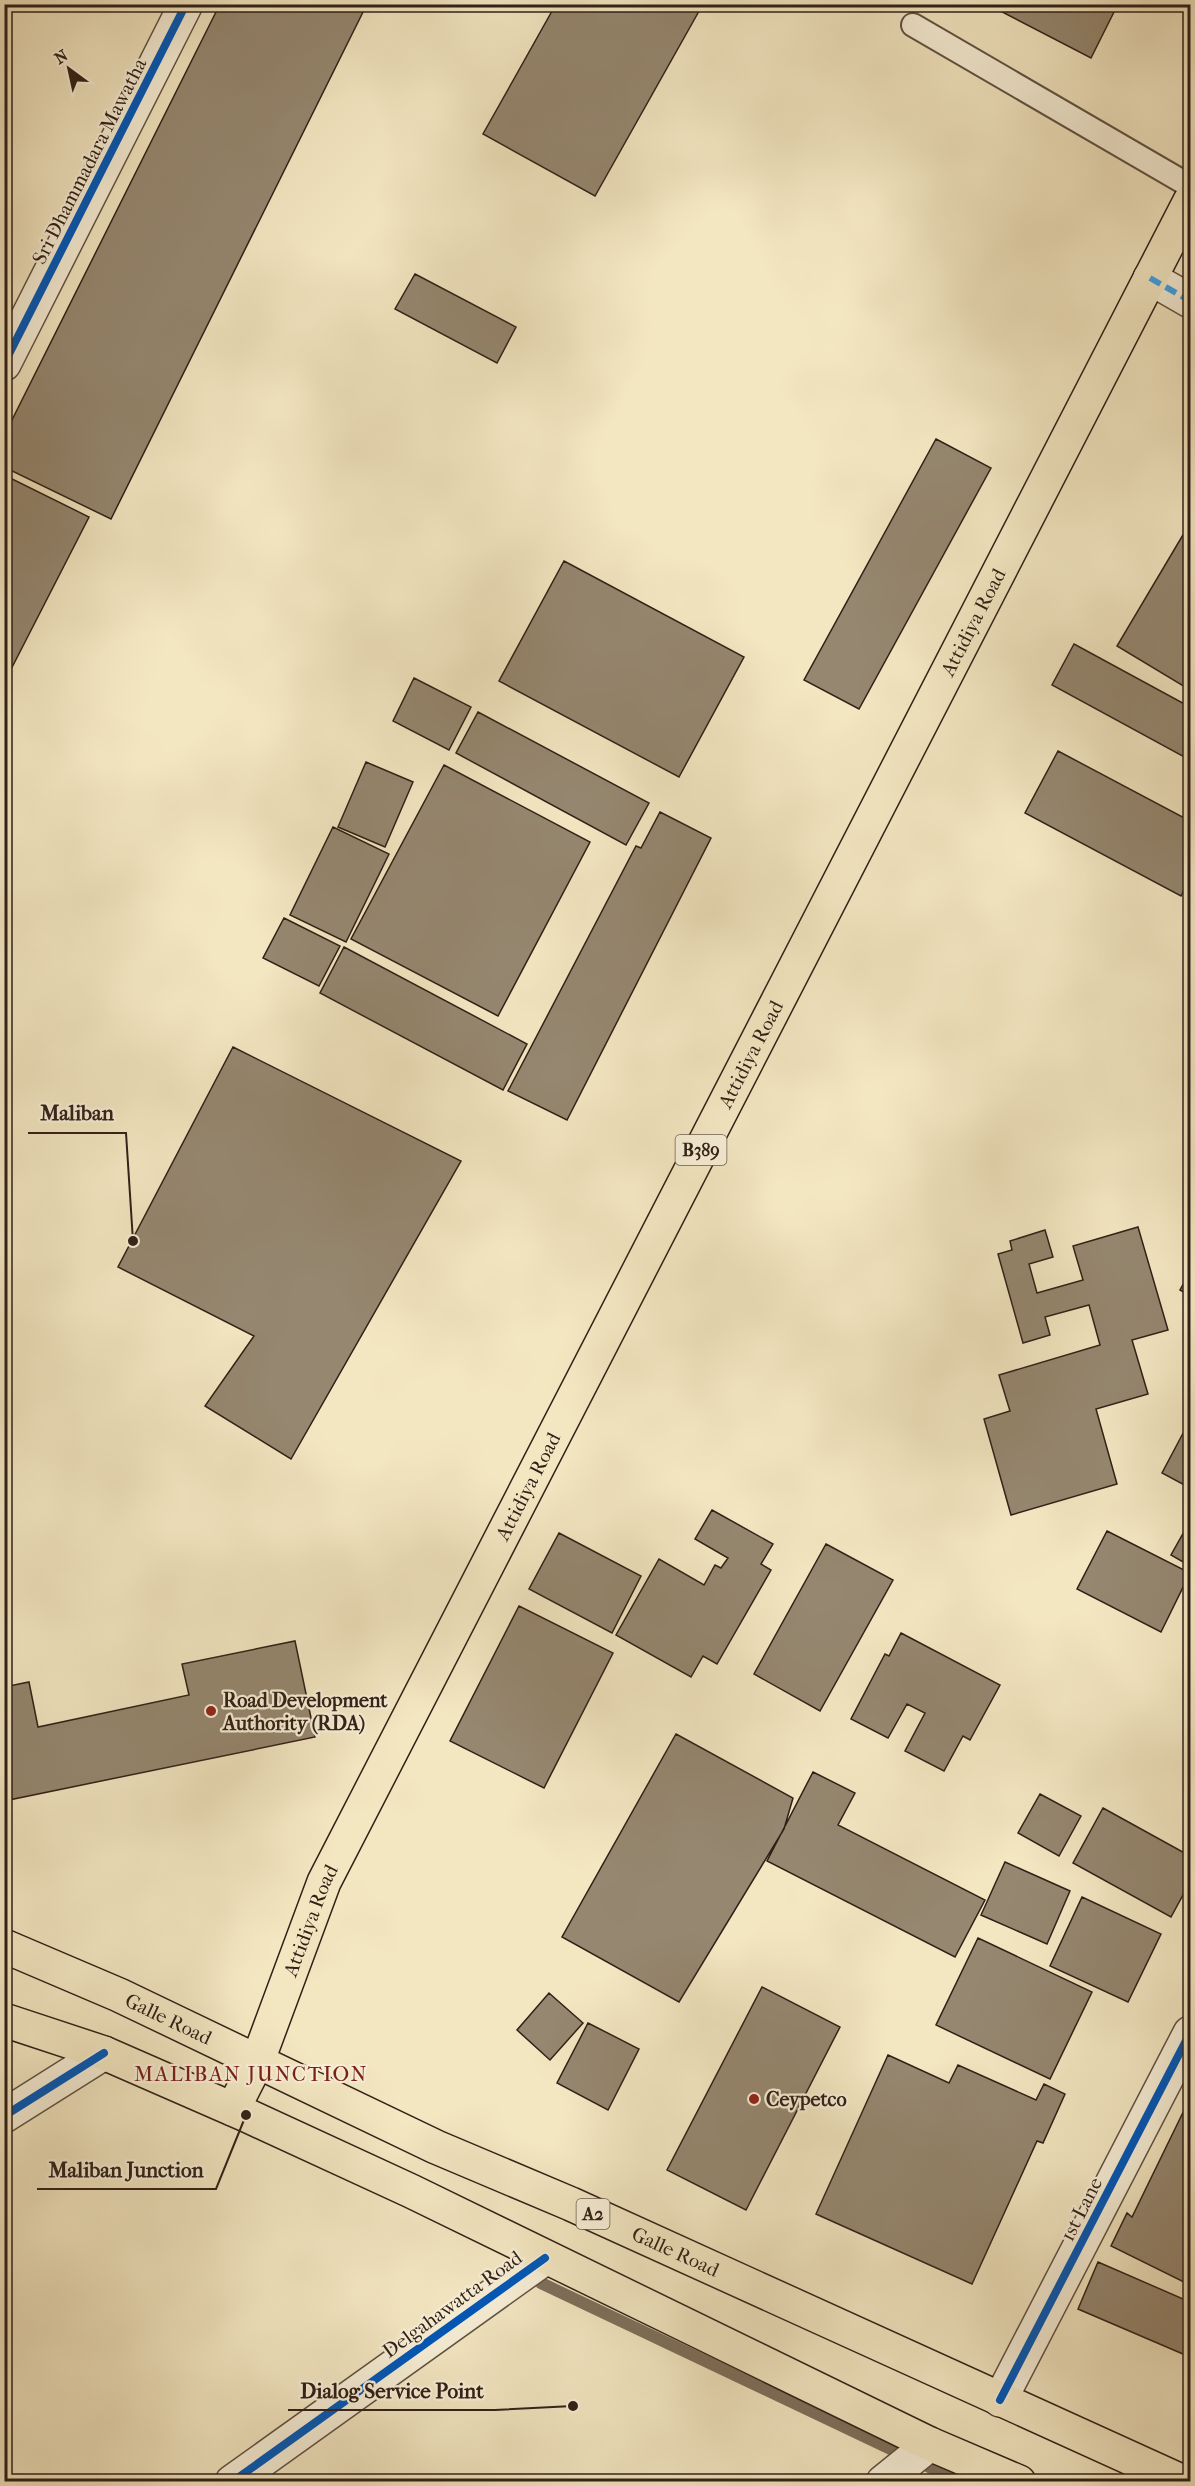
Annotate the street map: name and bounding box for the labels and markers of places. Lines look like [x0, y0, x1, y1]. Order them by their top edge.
callout: Maliban [28, 1094, 126, 1133]
place label: Road Development Authority (RDA) [221, 1689, 388, 1735]
marker: Road Development Authority (RDA) [204, 1704, 218, 1718]
place label: Ceypetco [766, 2088, 847, 2111]
marker: Ceypetco [747, 2092, 761, 2106]
callout: Maliban Junction [37, 2150, 216, 2189]
callout: Dialog Service Point [288, 2371, 495, 2410]

